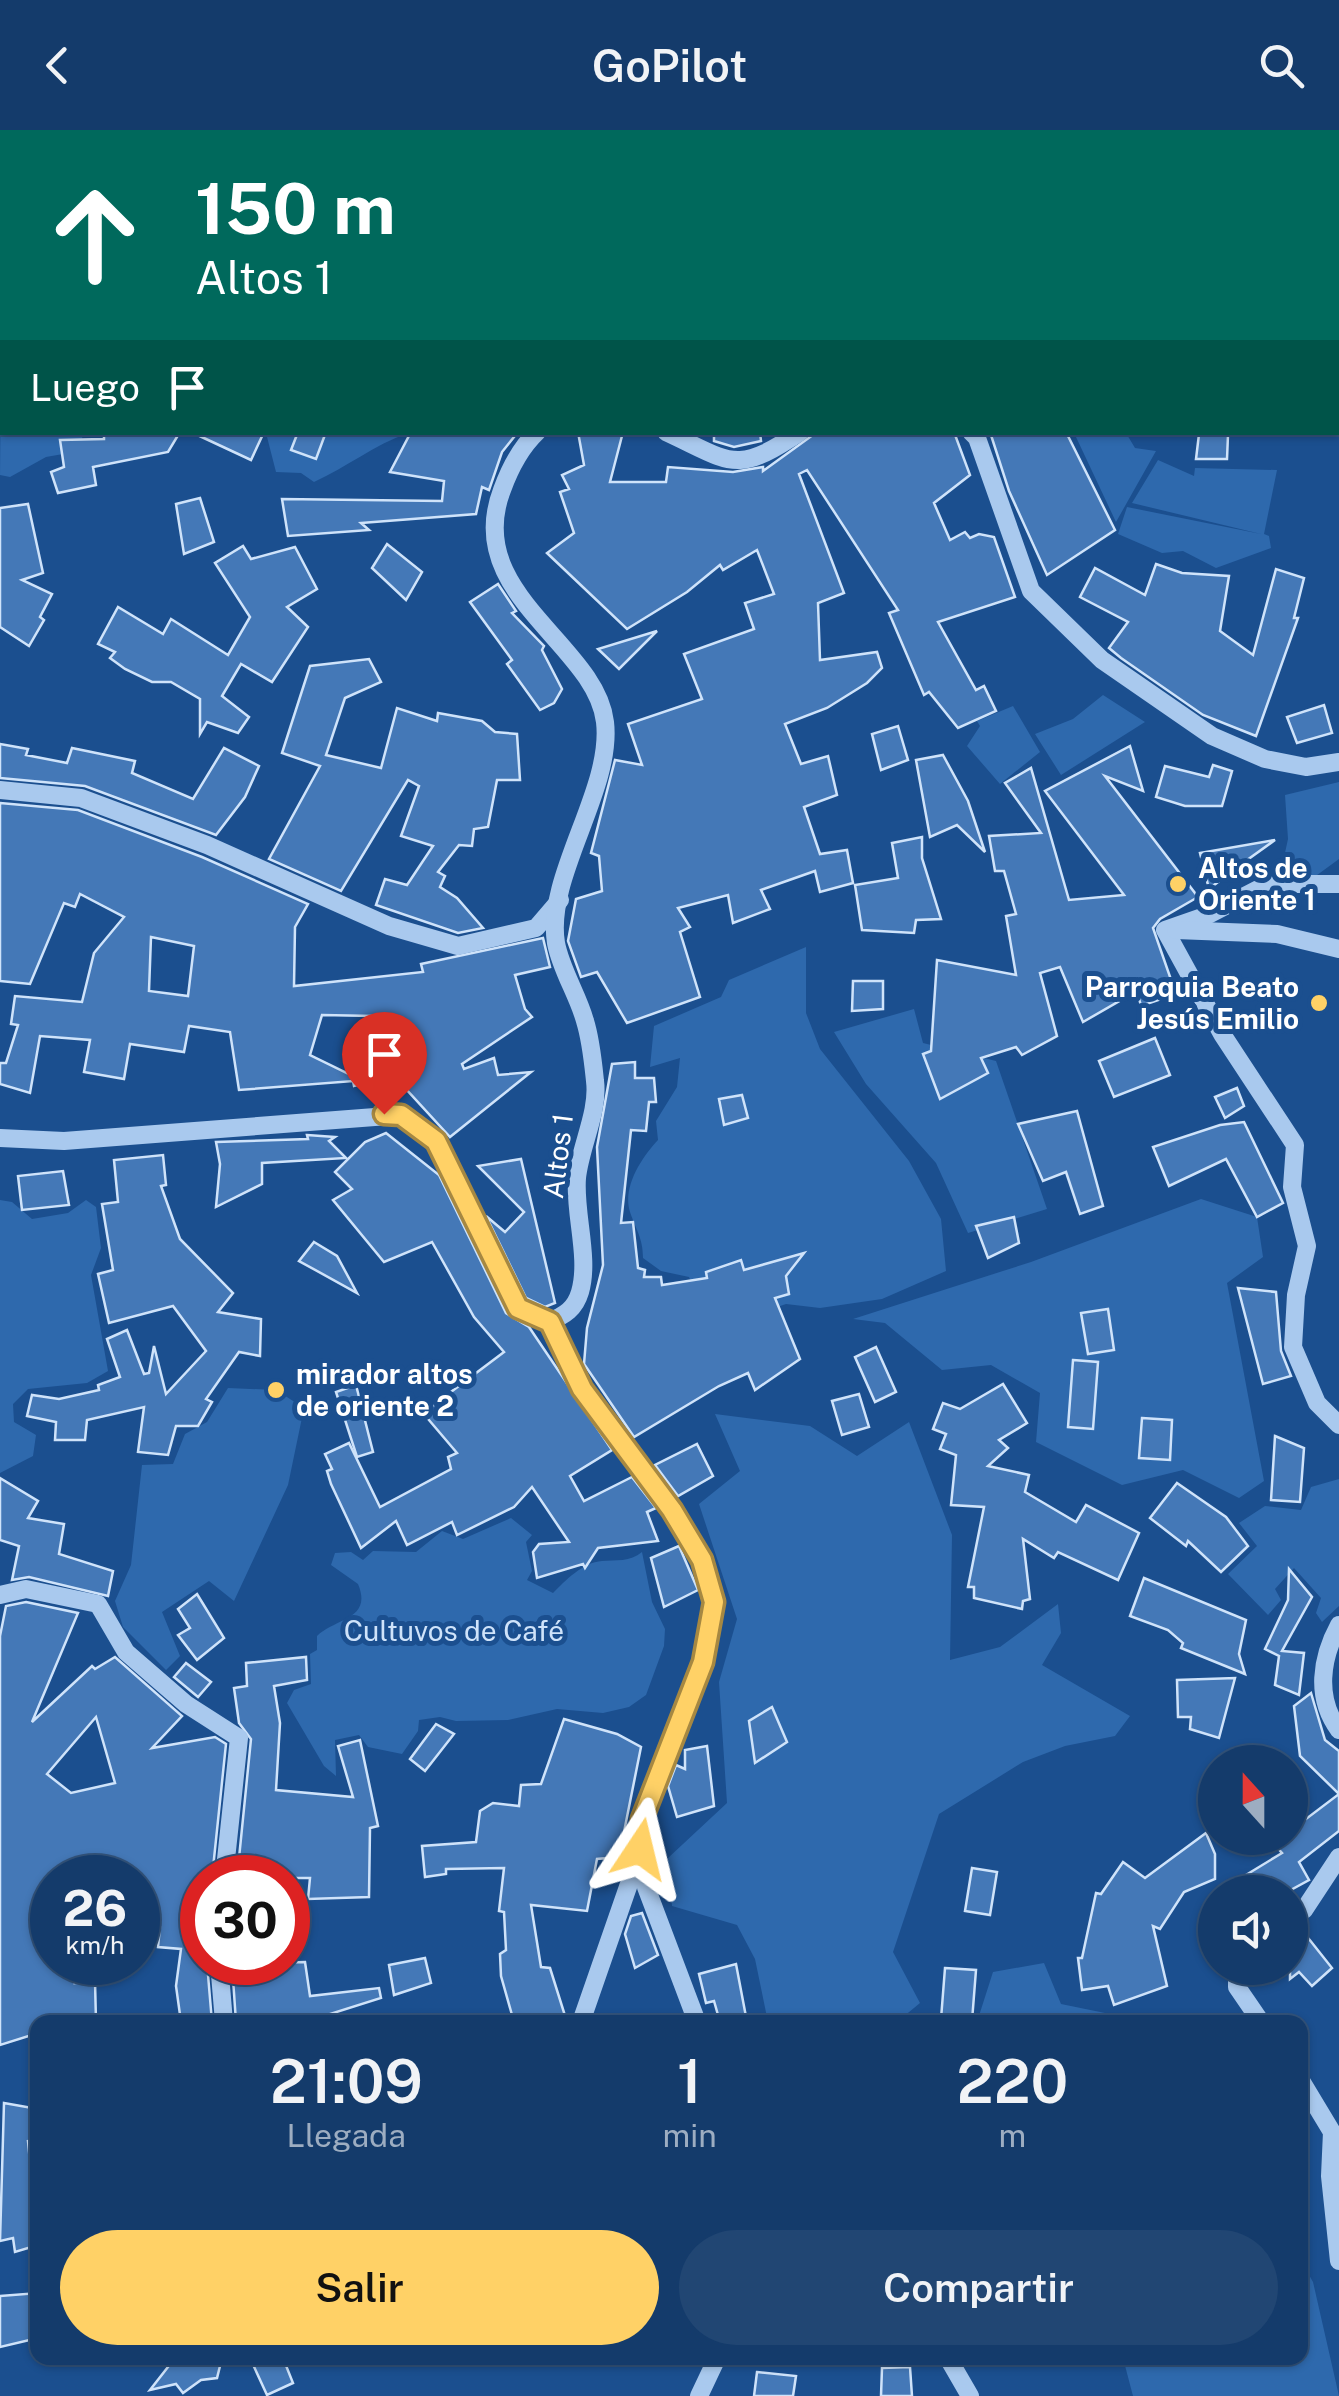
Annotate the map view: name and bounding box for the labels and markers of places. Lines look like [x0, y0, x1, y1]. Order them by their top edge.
place label: Altos de Oriente 1 [1198, 851, 1316, 916]
marker: Altos de Oriente 1 [1167, 873, 1189, 895]
place label: Parroquia Beato Jesús Emilio [1085, 970, 1299, 1035]
marker: Parroquia Beato Jesús Emilio [1308, 992, 1330, 1014]
pin [342, 1012, 427, 1115]
place label: mirador altos de oriente 2 [296, 1357, 473, 1422]
marker: mirador altos de oriente 2 [265, 1379, 287, 1401]

